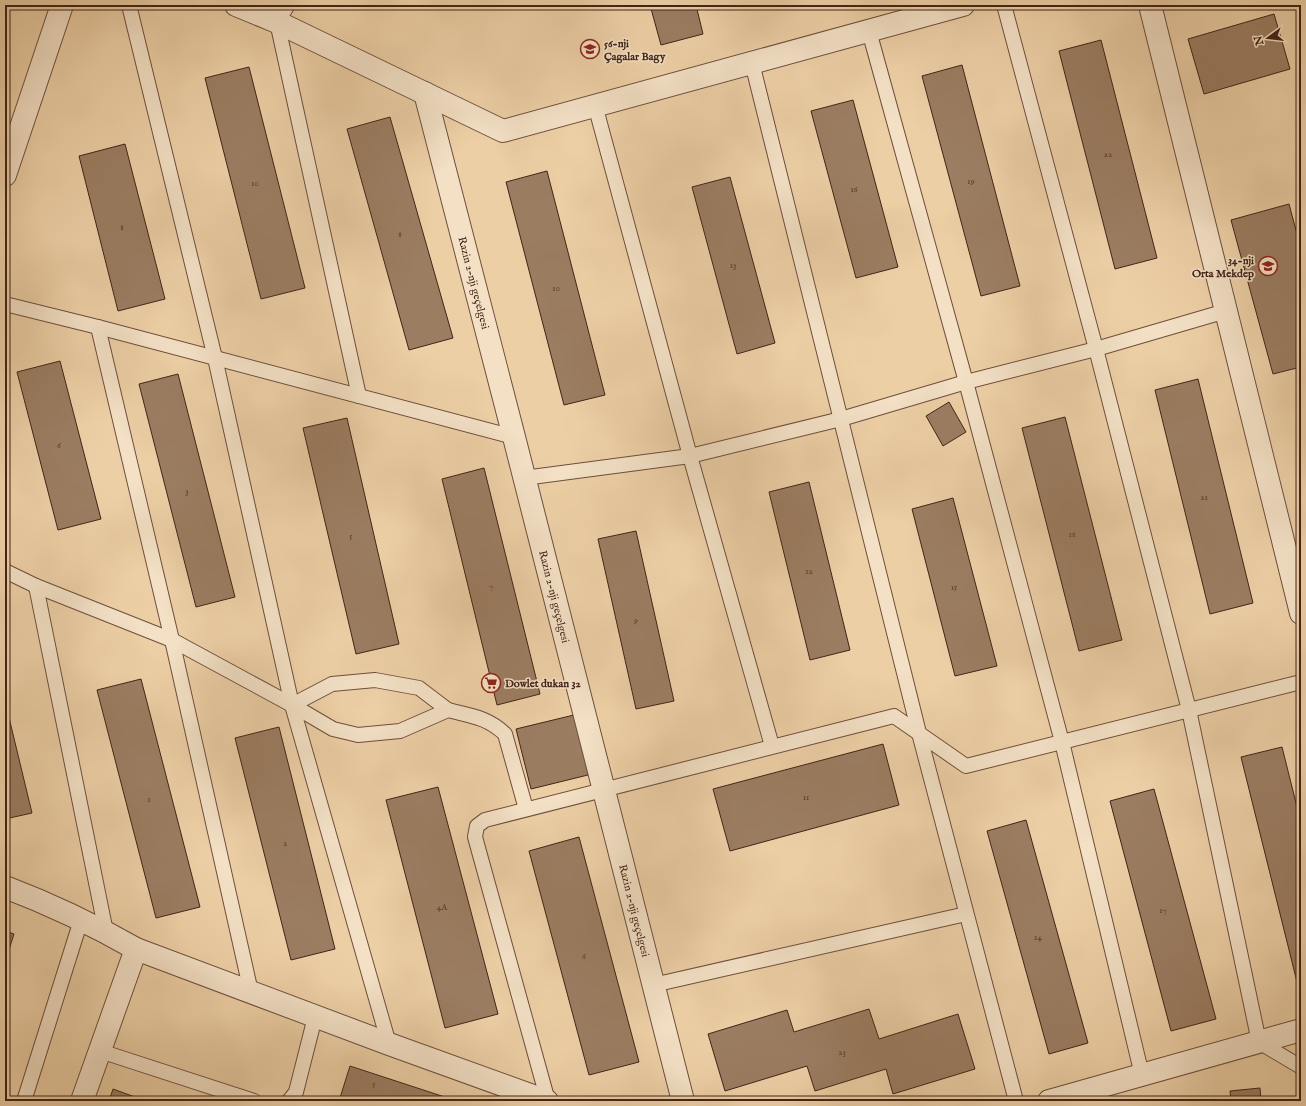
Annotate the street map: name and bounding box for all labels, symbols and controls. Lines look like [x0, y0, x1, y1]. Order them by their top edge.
north arrow [1248, 18, 1288, 58]
text: N [1251, 33, 1268, 48]
place label: 56-nji Çagalar Bagy [604, 37, 666, 64]
school or university icon: 56-nji Çagalar Bagy [579, 38, 601, 60]
house number: 22 [1104, 149, 1112, 160]
house number: 19 [967, 176, 975, 187]
house number: 10 [251, 178, 259, 189]
house number: 16 [850, 184, 858, 195]
house number: 8 [120, 222, 124, 233]
house number: 8 [398, 229, 402, 240]
street label: Razin 2-nji geçelgesi [454, 235, 492, 331]
place label: 34-nji Orta Mekdep [1192, 254, 1254, 281]
school or university icon: 34-nji Orta Mekdep [1257, 255, 1279, 277]
house number: 13 [730, 260, 736, 271]
house number: 10 [552, 283, 560, 294]
house number: 6 [57, 440, 61, 451]
house number: 3 [185, 486, 189, 497]
house number: 21 [1200, 492, 1208, 503]
house number: 18 [1069, 529, 1076, 540]
house number: 5 [349, 531, 353, 542]
street label: Razin 2-nji geçelgesi [535, 549, 572, 645]
house number: 12 [805, 566, 813, 577]
house number: 7 [489, 581, 493, 592]
house number: 15 [951, 582, 958, 593]
house number: 9 [633, 615, 638, 626]
supermarket icon: Dowlet dukan 32 [480, 672, 502, 694]
place label: Dowlet dukan 32 [505, 677, 582, 691]
house number: 11 [803, 792, 809, 803]
house number: 1 [147, 794, 151, 805]
house number: 2 [283, 838, 287, 849]
street label: Razin 2-nji geçelgesi [615, 863, 652, 959]
house number: 4A [437, 902, 448, 913]
house number: 17 [1159, 905, 1167, 916]
house number: 14 [1034, 932, 1042, 943]
house number: 6 [582, 951, 586, 962]
house number: 23 [838, 1047, 846, 1058]
house number: 5 [372, 1079, 376, 1090]

